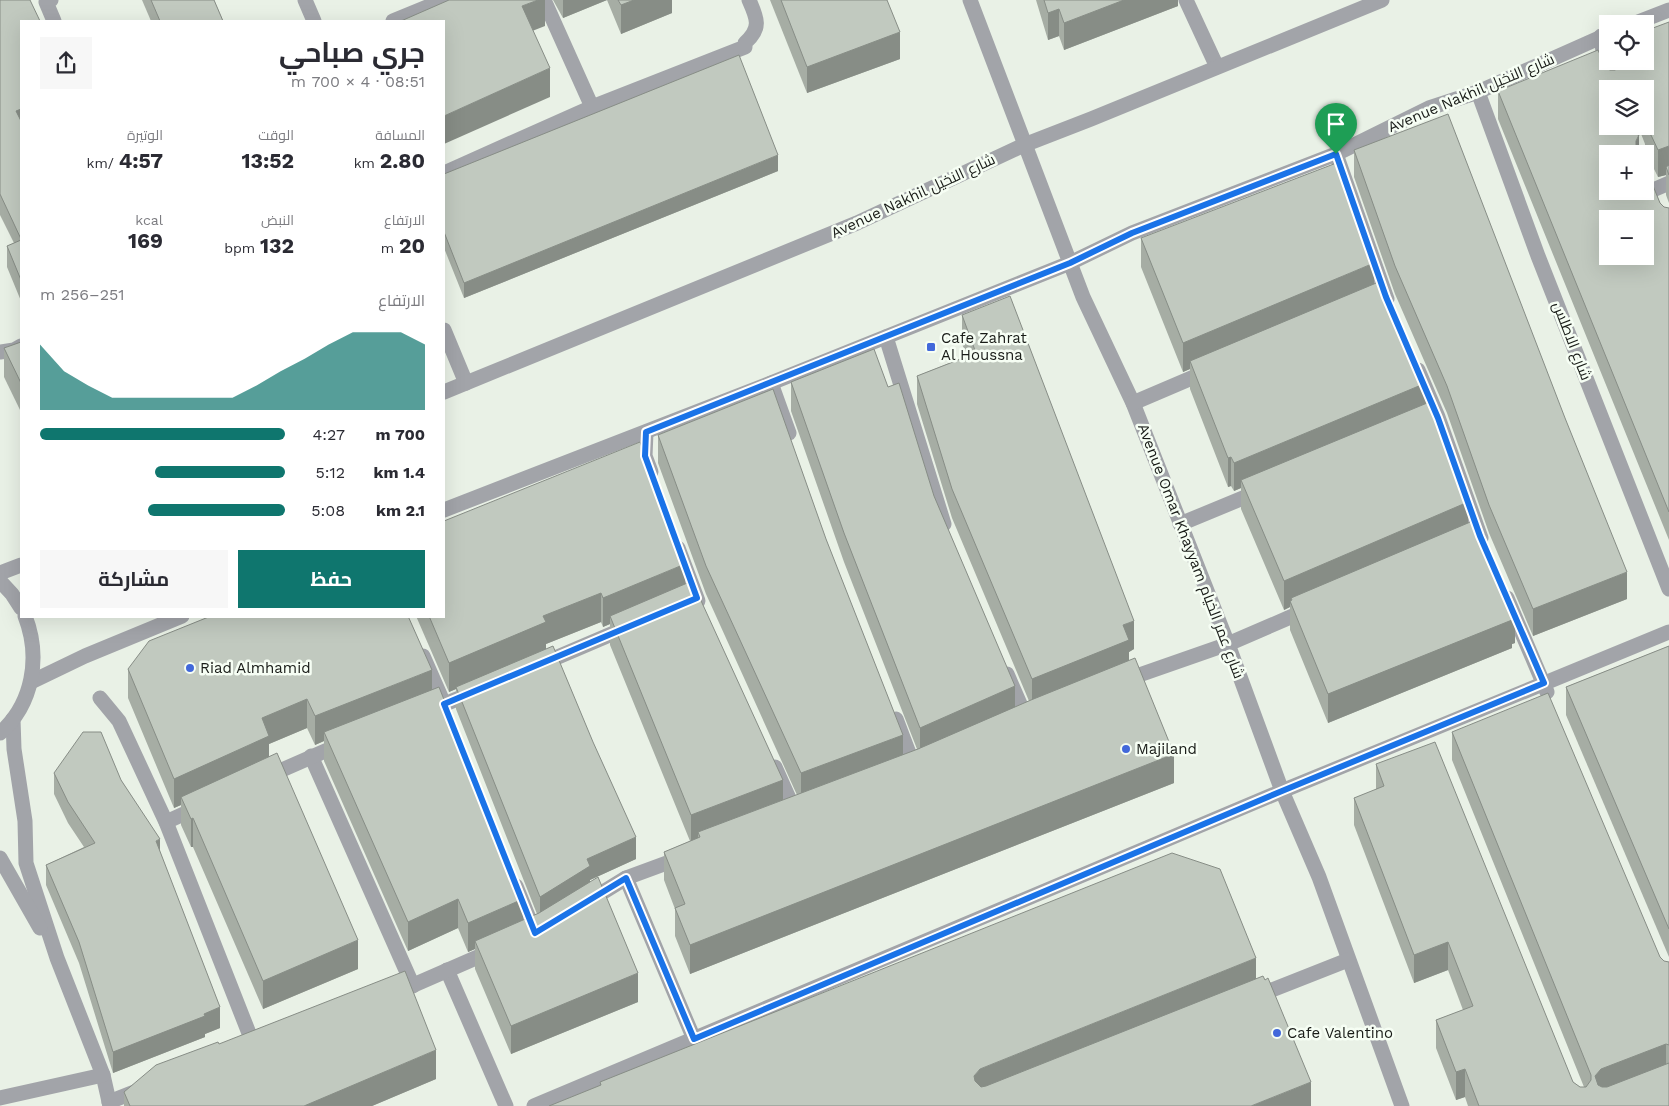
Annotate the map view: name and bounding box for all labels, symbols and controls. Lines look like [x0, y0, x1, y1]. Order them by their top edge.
map controls [1599, 15, 1654, 265]
button: locate [1599, 15, 1654, 70]
text: جري صباحي [279, 36, 425, 69]
button: share [40, 37, 92, 89]
street label: Avenue Nakhil شارع النخيل [1385, 50, 1558, 138]
text: 08:51 · 4 × 700 m [291, 72, 425, 91]
button: layers [1599, 80, 1654, 135]
pin [1315, 103, 1357, 154]
icon: arrive [1322, 110, 1350, 138]
text: الوتيرة [127, 127, 163, 143]
text: الوقت [258, 127, 294, 143]
text: المسافة [375, 127, 425, 143]
button: + [1599, 145, 1654, 200]
text: 4:57 [119, 148, 163, 173]
text: 13:52 [241, 148, 294, 173]
text: 2.80 [380, 148, 425, 173]
street label: Avenue Nakhil شارع النخيل [828, 150, 999, 244]
text: /km [87, 155, 119, 171]
text: km [354, 155, 380, 171]
button: − [1599, 210, 1654, 265]
text: kcal [135, 212, 163, 228]
text: النبض [261, 212, 294, 228]
text: الارتفاع [384, 212, 425, 228]
text: 169 [128, 228, 163, 253]
text: 132 [260, 233, 294, 258]
text: 20 [399, 233, 425, 258]
text: bpm [224, 240, 260, 256]
text: m [381, 240, 399, 256]
text: 251–256 m [40, 285, 125, 304]
text: الارتفاع [378, 291, 425, 310]
street label: شارع الاطلس [1547, 299, 1595, 383]
place label: Cafe Zahrat Al Houssna [941, 329, 1027, 364]
marker: Cafe Zahrat Al Houssna [925, 341, 937, 353]
street label: Avenue Omar Khayyam شارع عمر الخيام [1132, 421, 1248, 682]
text: 4:27 [313, 425, 345, 444]
text: 700 m [375, 425, 425, 444]
text: 5:12 [315, 463, 345, 482]
text: 1.4 km [374, 463, 425, 482]
text: 5:08 [311, 501, 345, 520]
text: 2.1 km [376, 501, 425, 520]
button: مشاركة [40, 550, 228, 608]
button: حفظ [238, 550, 425, 608]
place label: Riad Almhamid [200, 659, 311, 677]
marker: Riad Almhamid [184, 662, 196, 674]
place label: Majiland [1136, 740, 1197, 758]
marker: Majiland [1120, 743, 1132, 755]
place label: Cafe Valentino [1287, 1024, 1393, 1042]
marker: Cafe Valentino [1271, 1027, 1283, 1039]

